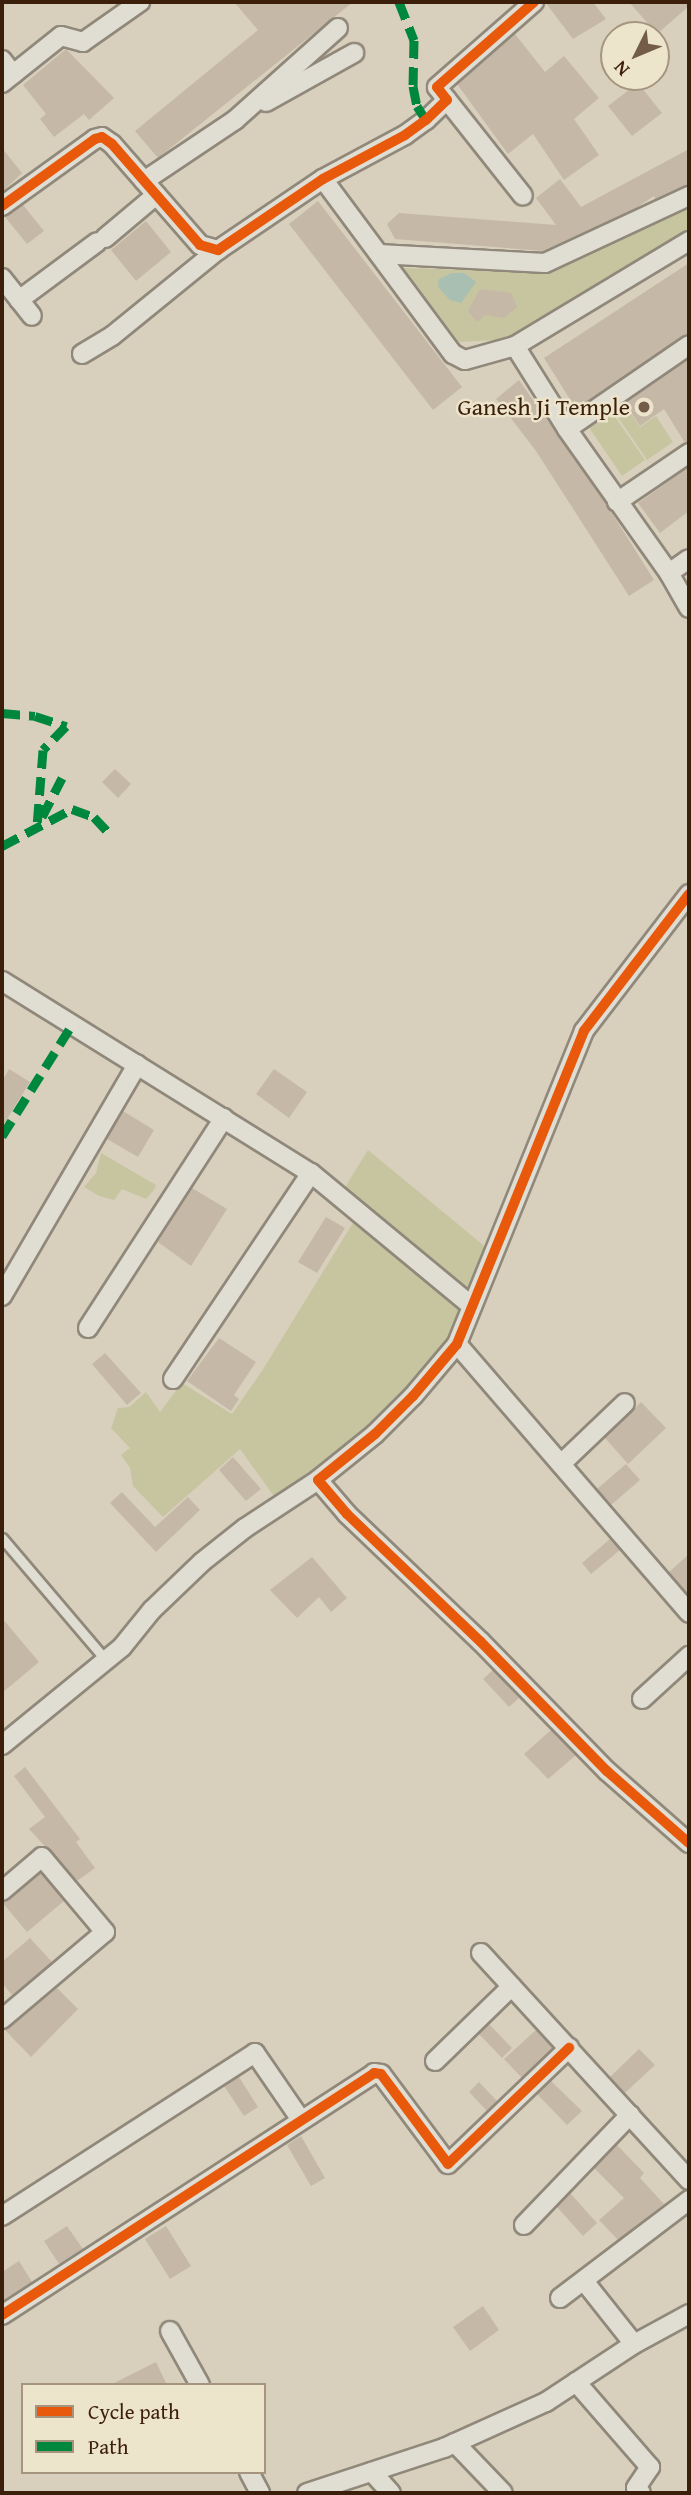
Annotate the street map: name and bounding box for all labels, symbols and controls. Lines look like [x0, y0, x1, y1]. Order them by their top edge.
north arrow [600, 21, 670, 91]
text: N [607, 55, 636, 83]
place label: Ganesh Ji Temple [458, 393, 630, 421]
marker: Ganesh Ji Temple [636, 399, 652, 415]
legend [21, 2383, 266, 2474]
text: Cycle path [88, 2396, 180, 2427]
text: Path [88, 2431, 128, 2462]

